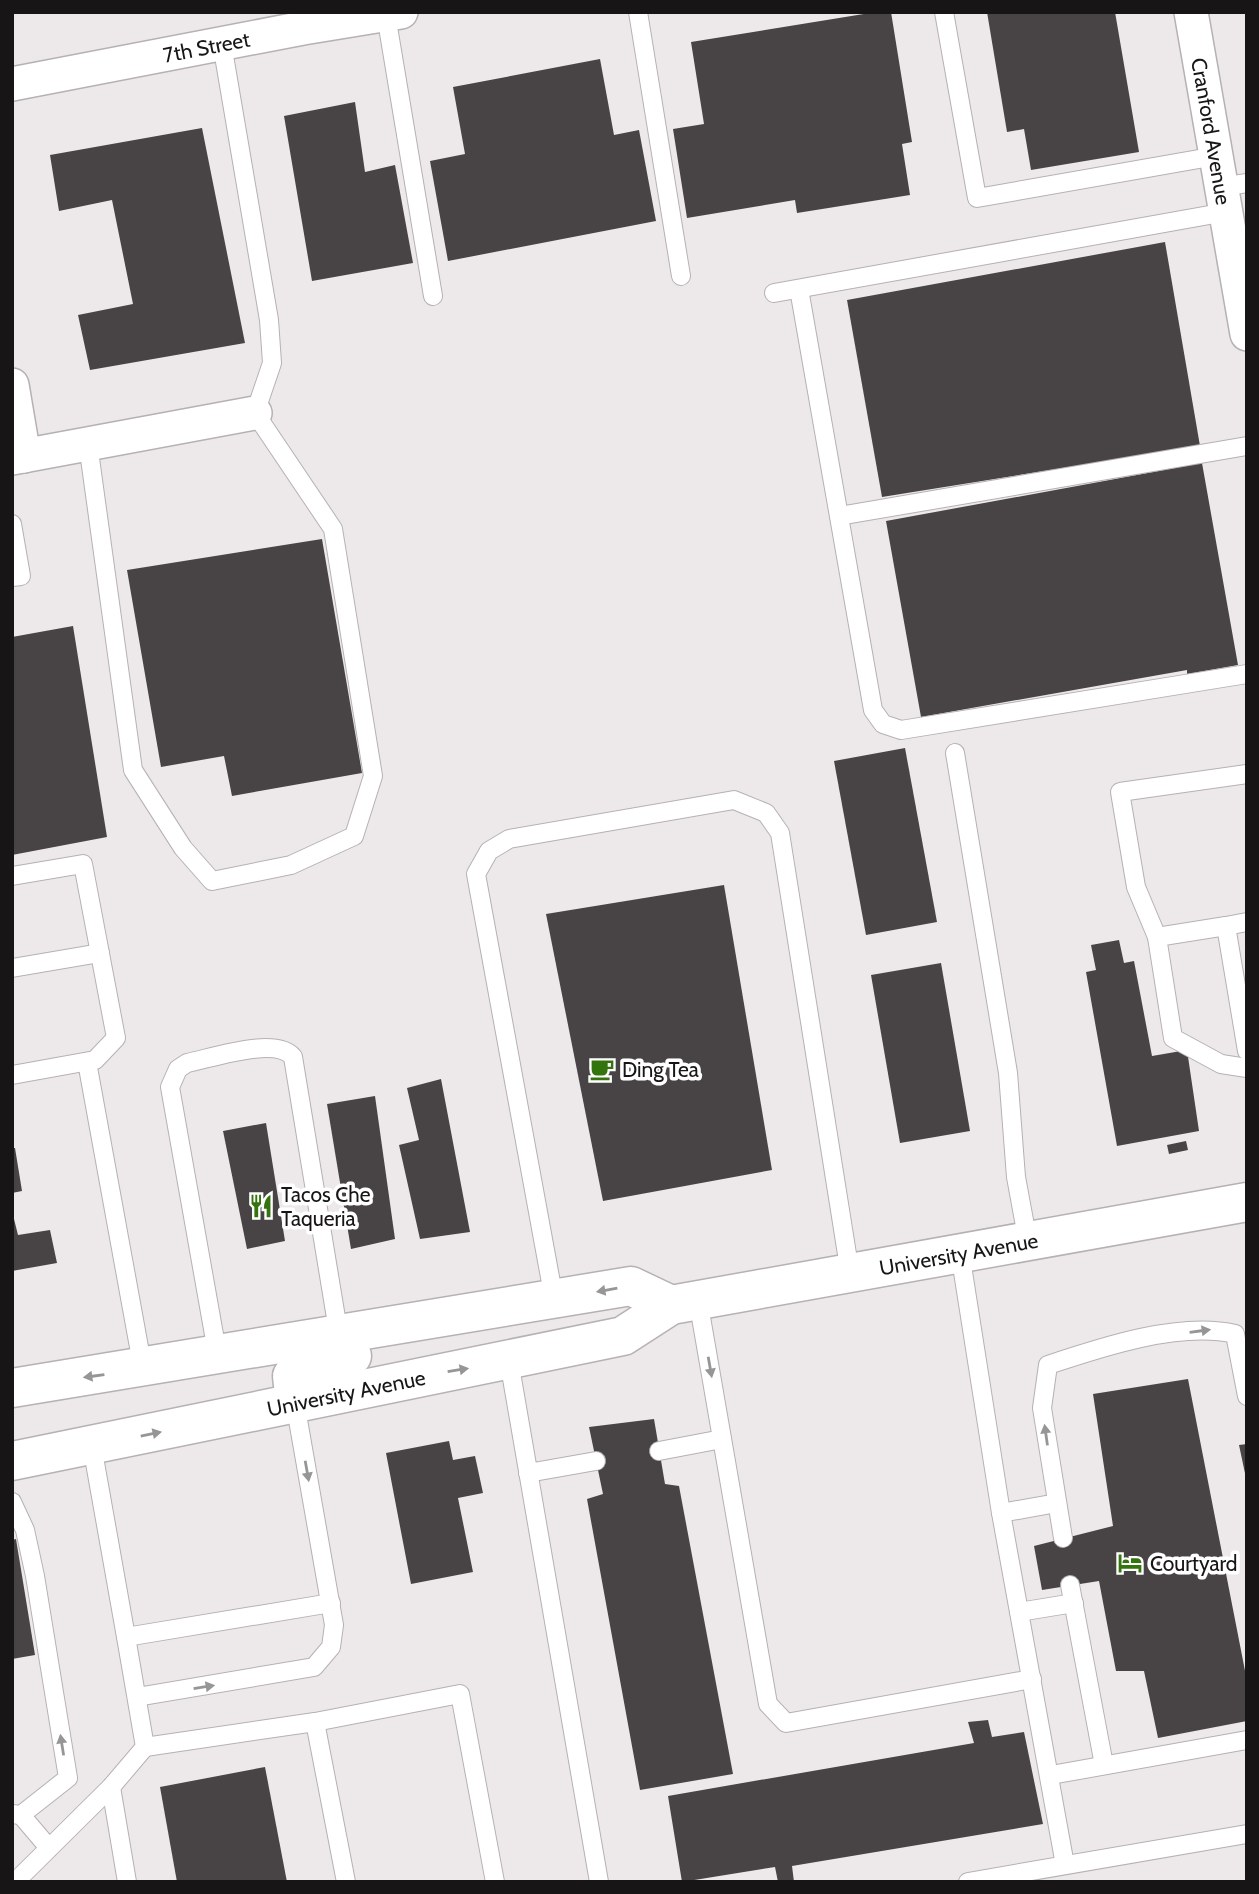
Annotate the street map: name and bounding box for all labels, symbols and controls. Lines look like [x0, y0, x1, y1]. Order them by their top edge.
street label: 7th Street [161, 26, 252, 67]
street label: Cranford Avenue [1187, 56, 1237, 207]
cafe icon: Ding Tea [588, 1055, 616, 1083]
place label: Ding Tea [622, 1057, 699, 1082]
place label: Tacos Che Taqueria [281, 1182, 371, 1231]
restaurant icon: Tacos Che Taqueria [247, 1192, 275, 1220]
street label: University Avenue [877, 1227, 1040, 1280]
one-way arrow [596, 1285, 618, 1296]
one-way arrow [1190, 1325, 1212, 1336]
one-way arrow [705, 1357, 716, 1379]
street label: University Avenue [265, 1364, 428, 1421]
one-way arrow [447, 1364, 469, 1375]
one-way arrow [83, 1371, 105, 1382]
one-way arrow [1040, 1424, 1051, 1446]
one-way arrow [140, 1428, 162, 1439]
one-way arrow [302, 1460, 313, 1482]
hotel icon: Courtyard [1116, 1549, 1144, 1577]
place label: Courtyard [1150, 1551, 1238, 1576]
one-way arrow [193, 1681, 215, 1692]
one-way arrow [56, 1734, 67, 1756]

